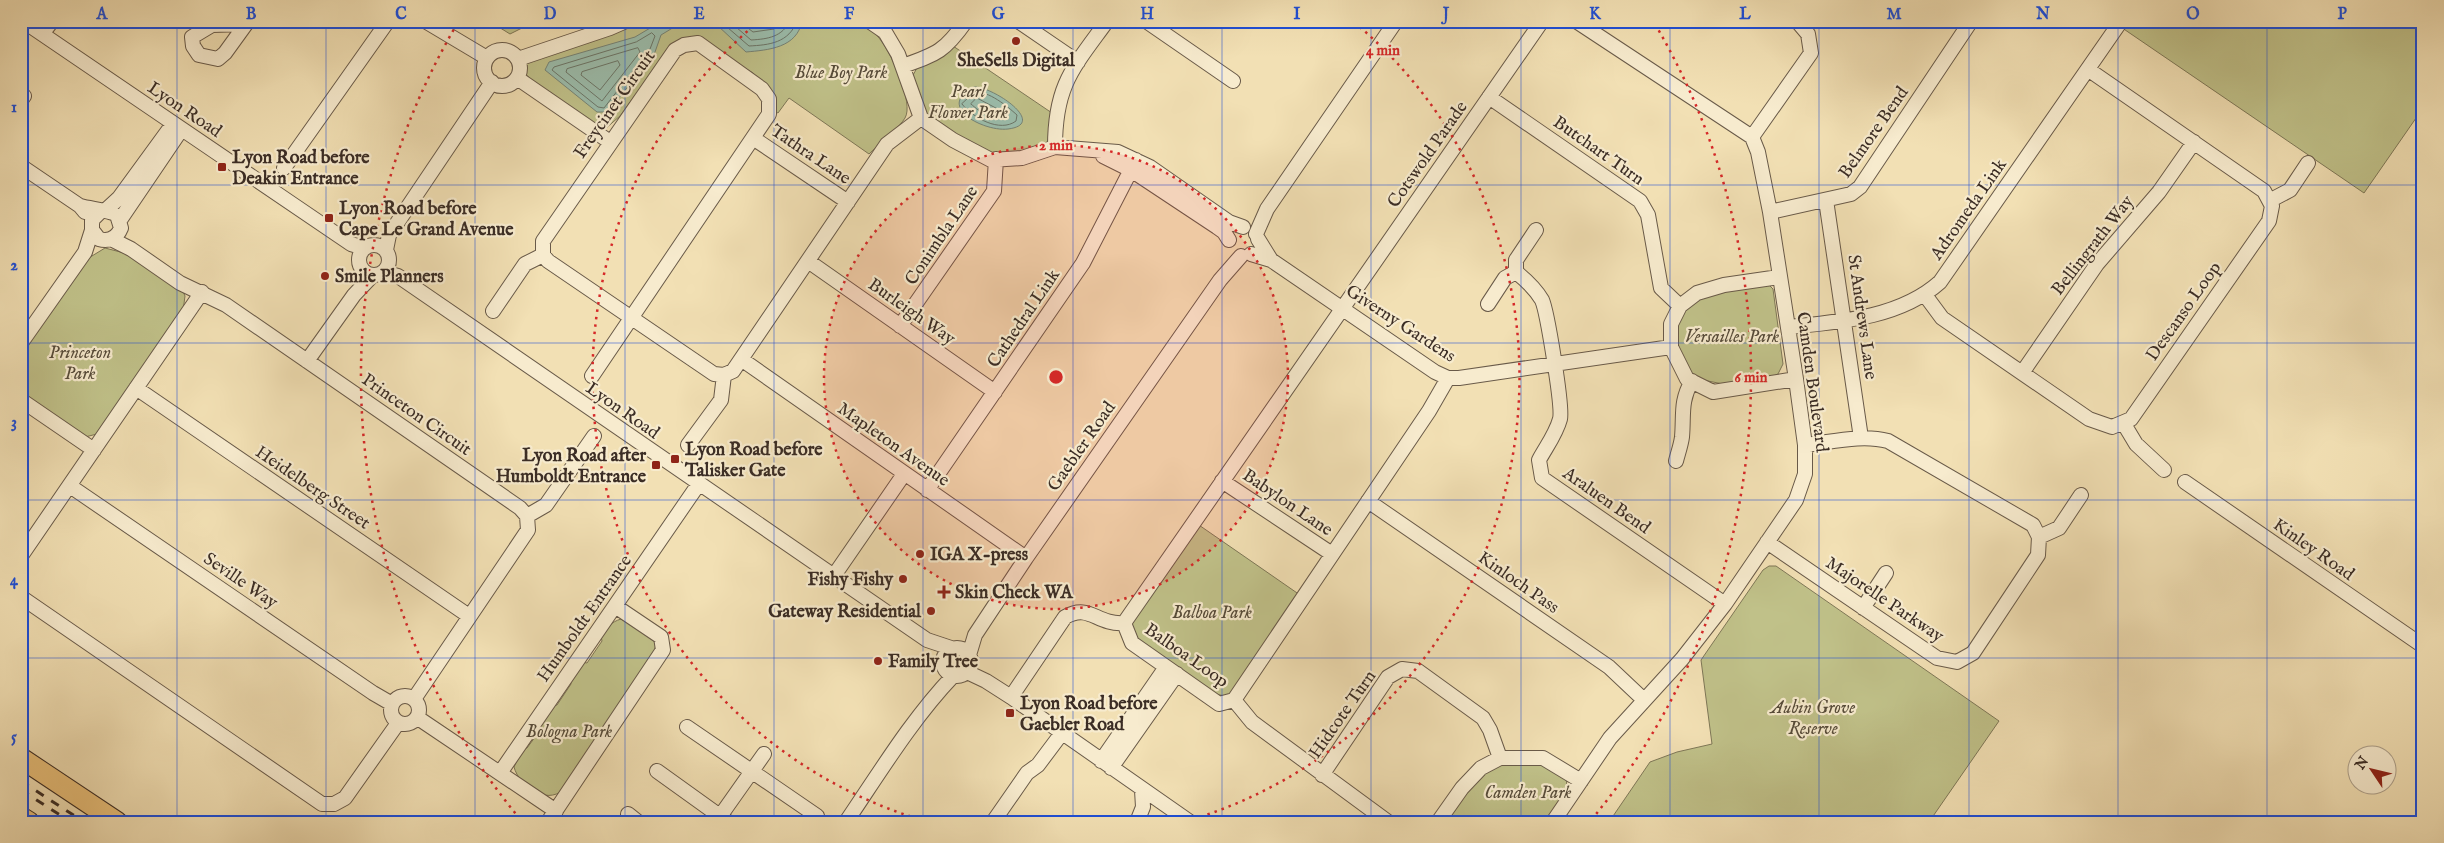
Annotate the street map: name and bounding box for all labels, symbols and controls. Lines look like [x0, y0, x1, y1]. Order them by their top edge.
text: A [96, 5, 109, 25]
text: B [246, 5, 257, 25]
text: C [395, 5, 407, 25]
text: D [544, 5, 557, 25]
text: E [693, 5, 705, 25]
text: F [844, 5, 855, 25]
text: G [992, 5, 1005, 25]
text: H [1140, 5, 1154, 25]
text: I [1294, 5, 1301, 25]
text: J [1441, 5, 1450, 25]
text: K [1589, 5, 1602, 25]
text: L [1739, 5, 1751, 25]
text: M [1886, 5, 1902, 25]
text: N [2035, 5, 2050, 25]
text: O [2186, 5, 2200, 25]
text: P [2337, 5, 2347, 25]
marker: SheSells Digital [1010, 35, 1022, 47]
text: 4 min [1366, 41, 1400, 60]
street label: Freycinet Circuit [569, 46, 661, 164]
place label: SheSells Digital [957, 50, 1076, 73]
park label: Blue Boy Park [795, 62, 887, 85]
street label: Lyon Road [143, 77, 226, 144]
park label: Pearl Flower Park [928, 81, 1008, 125]
street label: Belmore Bend [1834, 82, 1914, 183]
street label: Cotswold Parade [1383, 97, 1474, 213]
text: 1 [11, 98, 17, 118]
street label: Butchart Turn [1548, 111, 1649, 191]
street label: Tathra Lane [766, 120, 855, 191]
text: 2 min [1039, 136, 1073, 155]
place label: Lyon Road before Deakin Entrance [232, 147, 370, 191]
street label: Adromeda Link [1925, 155, 2013, 266]
marker: Lyon Road before Deakin Entrance [216, 161, 228, 173]
street label: Conimbla Lane [900, 182, 984, 290]
street label: Bellingrath Way [2047, 191, 2140, 301]
place label: Lyon Road before Cape Le Grand Avenue [339, 198, 514, 242]
marker: Lyon Road before Cape Le Grand Avenue [323, 212, 335, 224]
street label: St Andrews Lane [1841, 253, 1882, 381]
text: 2 [10, 256, 18, 276]
street label: Descanso Loop [2141, 257, 2227, 366]
street label: Cathedral Link [983, 265, 1066, 373]
place label: Smile Planners [335, 266, 444, 289]
marker: Smile Planners [319, 270, 331, 282]
street label: Burleigh Way [863, 274, 959, 351]
street label: Giverny Gardens [1341, 280, 1459, 368]
street label: Camden Boulevard [1790, 310, 1833, 454]
park label: Versailles Park [1685, 326, 1779, 349]
park label: Princeton Park [49, 342, 111, 386]
centre of rings [1047, 368, 1065, 386]
text: 6 min [1734, 368, 1768, 387]
street label: Princeton Circuit [357, 369, 476, 462]
street label: Lyon Road [581, 377, 664, 445]
street label: Gaebler Road [1043, 397, 1122, 496]
street label: Mapleton Avenue [833, 398, 954, 492]
text: 3 [11, 413, 17, 433]
place label: Lyon Road before Talisker Gate [684, 439, 823, 483]
street label: Heidelberg Street [250, 441, 374, 535]
place label: Lyon Road after Humboldt Entrance [496, 445, 647, 489]
marker: Lyon Road before Talisker Gate [669, 453, 681, 465]
marker: Lyon Road after Humboldt Entrance [650, 459, 662, 471]
street label: Araluen Bend [1557, 462, 1655, 540]
street label: Babylon Lane [1238, 465, 1337, 542]
street label: Kinley Road [2268, 514, 2359, 587]
place label: IGA X-press [930, 544, 1029, 567]
street label: Kinloch Pass [1473, 547, 1563, 620]
street label: Seville Way [199, 548, 282, 615]
marker: IGA X-press [914, 548, 926, 560]
street label: Humboldt Entrance [533, 551, 638, 687]
street label: Majorelle Parkway [1821, 552, 1948, 648]
place label: Fishy Fishy [807, 569, 894, 592]
text: 4 [10, 571, 19, 591]
marker: Fishy Fishy [897, 573, 909, 585]
place label: Skin Check WA [955, 582, 1073, 605]
marker: Skin Check WA [937, 585, 951, 599]
place label: Gateway Residential [768, 601, 922, 624]
park label: Balboa Park [1172, 602, 1252, 625]
marker: Gateway Residential [925, 605, 937, 617]
street label: Balboa Loop [1139, 619, 1233, 694]
place label: Family Tree [888, 651, 979, 674]
marker: Family Tree [872, 655, 884, 667]
street label: Hidcote Turn [1304, 666, 1382, 764]
place label: Lyon Road before Gaebler Road [1020, 693, 1158, 737]
park label: Aubin Grove Reserve [1769, 697, 1855, 741]
marker: Lyon Road before Gaebler Road [1004, 707, 1016, 719]
park label: Bologna Park [526, 721, 612, 744]
text: 5 [11, 728, 17, 748]
north arrow [2346, 746, 2396, 796]
text: N [2351, 753, 2373, 774]
park label: Camden Park [1484, 782, 1572, 805]

